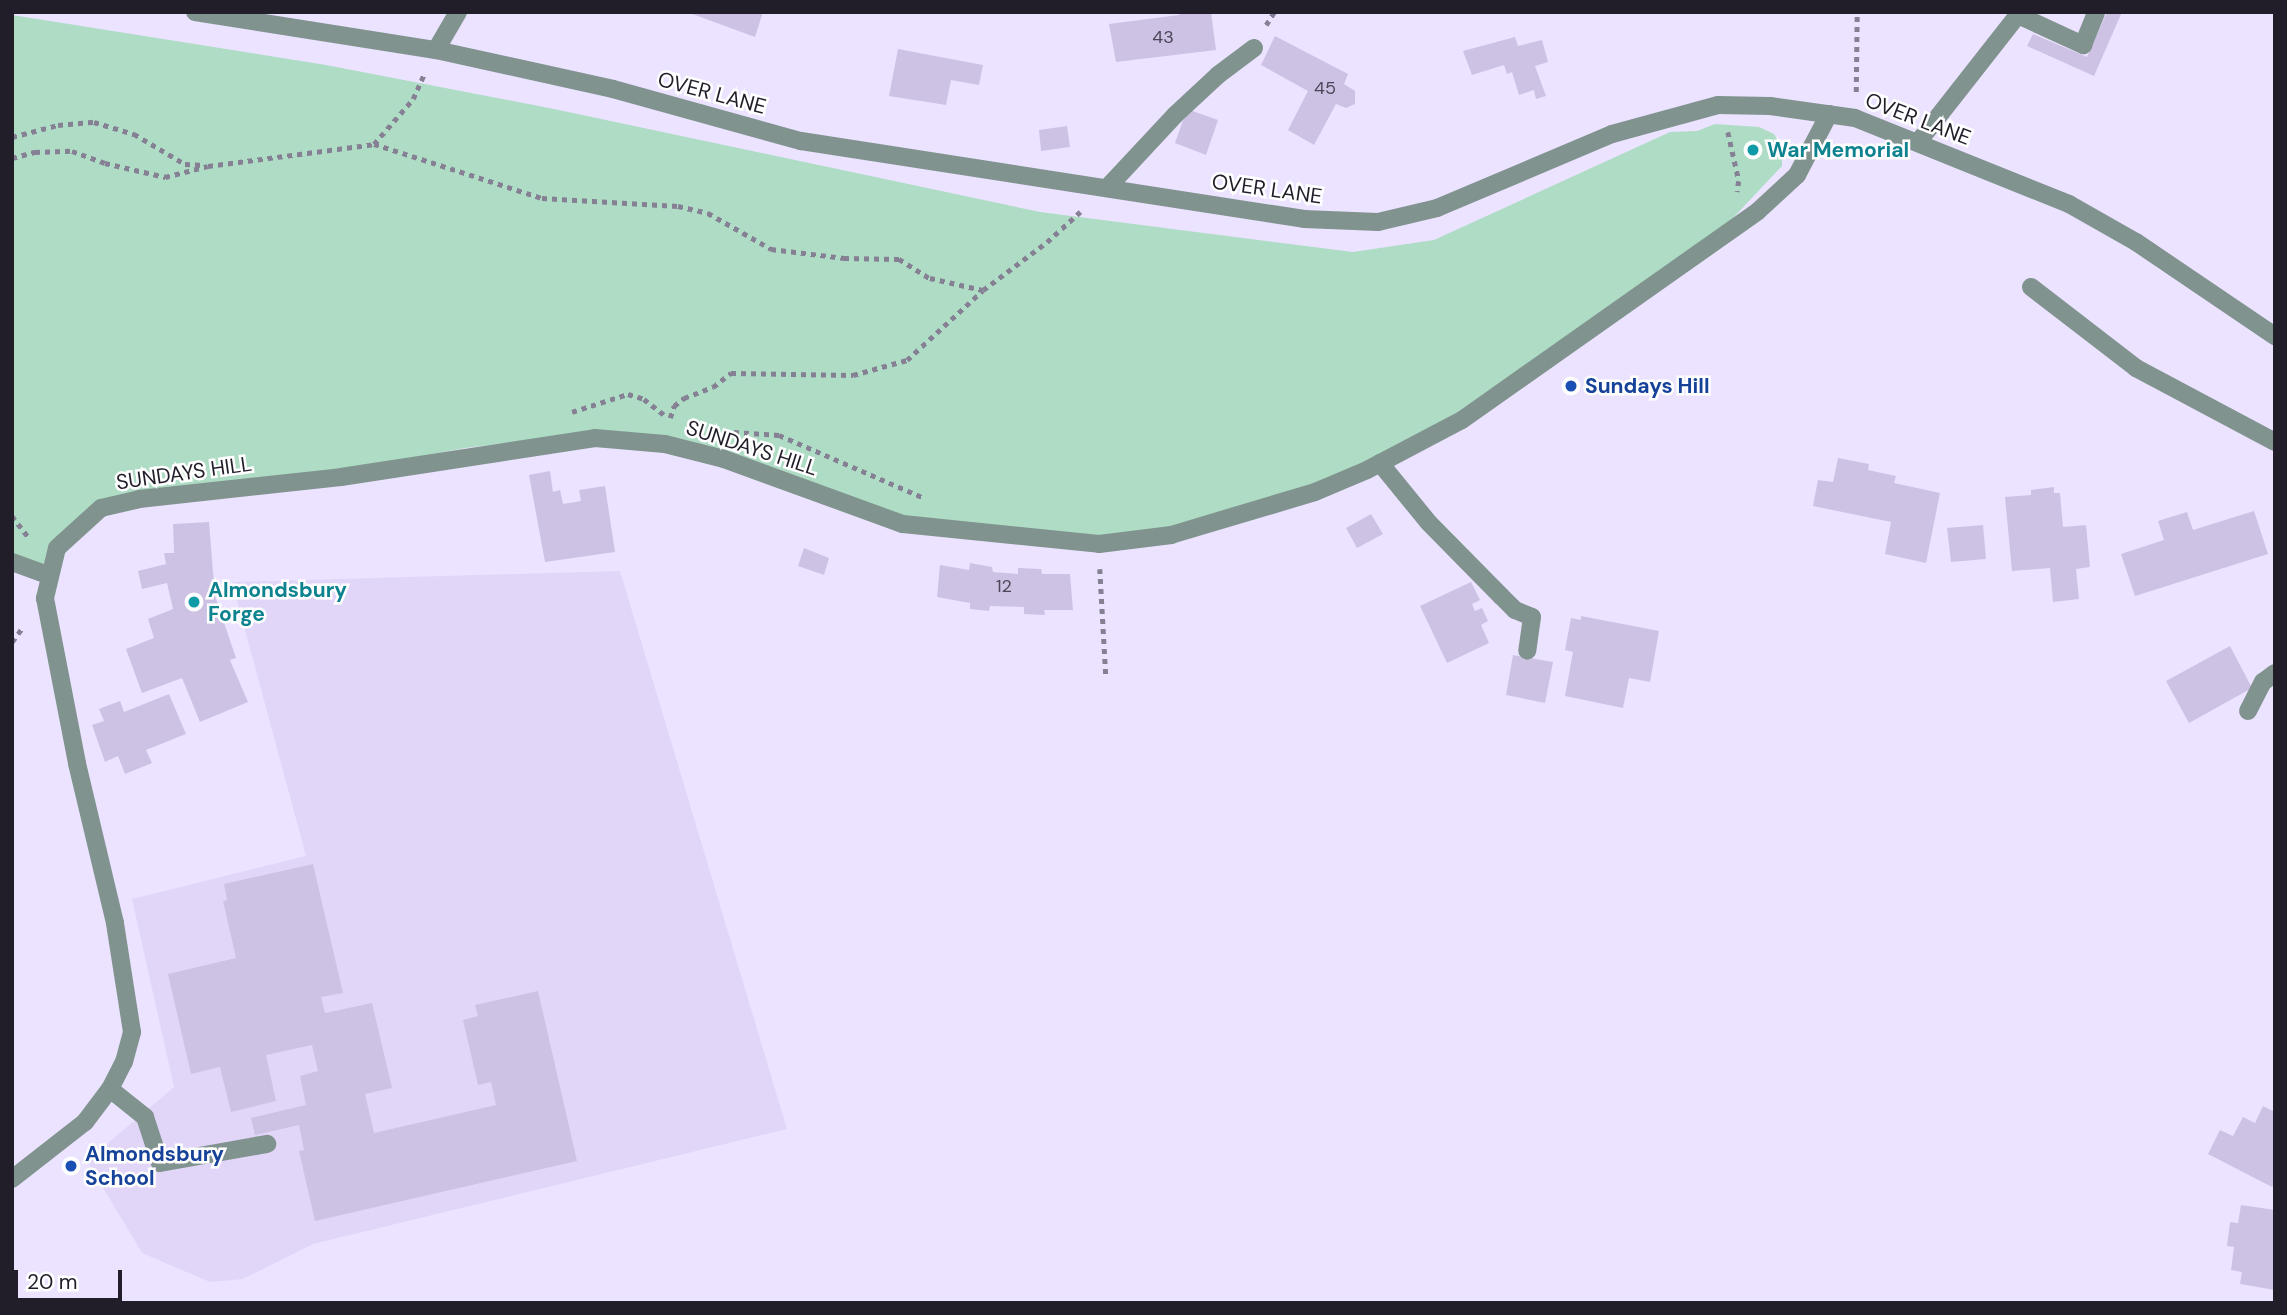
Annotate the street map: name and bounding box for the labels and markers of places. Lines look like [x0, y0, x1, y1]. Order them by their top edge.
place label: War Memorial [1767, 137, 1909, 163]
marker: War Memorial [1745, 142, 1761, 158]
place label: Sundays Hill [1585, 373, 1710, 399]
marker: Sundays Hill [1563, 378, 1579, 394]
place label: Almondsbury Forge [208, 577, 347, 627]
marker: Almondsbury Forge [186, 594, 202, 610]
place label: Almondsbury School [85, 1141, 224, 1191]
marker: Almondsbury School [63, 1158, 79, 1174]

